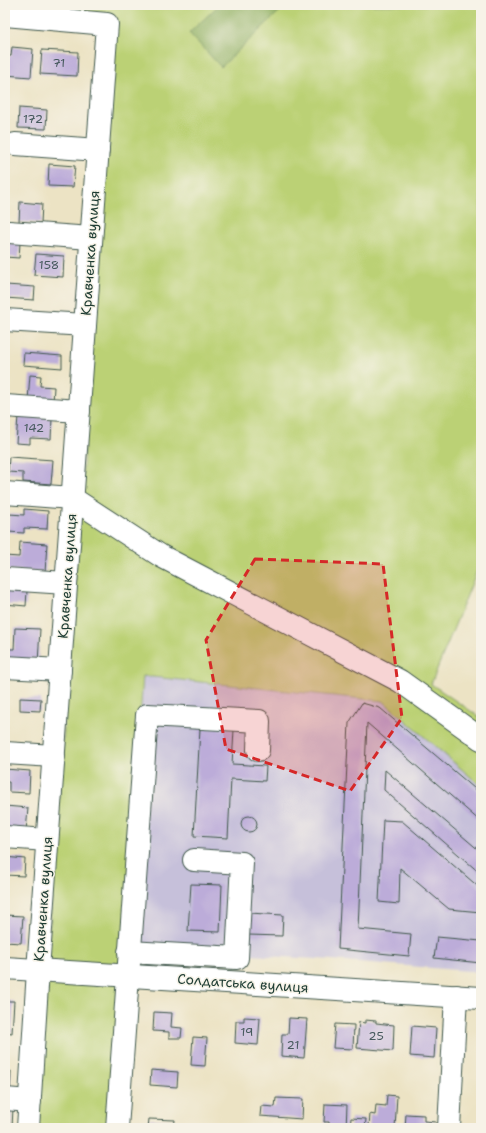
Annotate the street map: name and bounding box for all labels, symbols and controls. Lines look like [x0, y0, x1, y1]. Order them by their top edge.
house number: 71 [53, 55, 65, 71]
house number: 172 [23, 111, 43, 127]
street label: Кравченка вулиця [77, 190, 103, 316]
house number: 158 [39, 257, 59, 273]
house number: 142 [24, 420, 44, 436]
street label: Кравченка вулиця [54, 513, 80, 639]
street label: Кравченка вулиця [30, 836, 56, 962]
street label: Солдатська вулиця [177, 969, 309, 997]
house number: 19 [241, 1024, 253, 1040]
house number: 25 [368, 1028, 384, 1044]
house number: 21 [287, 1037, 299, 1053]

